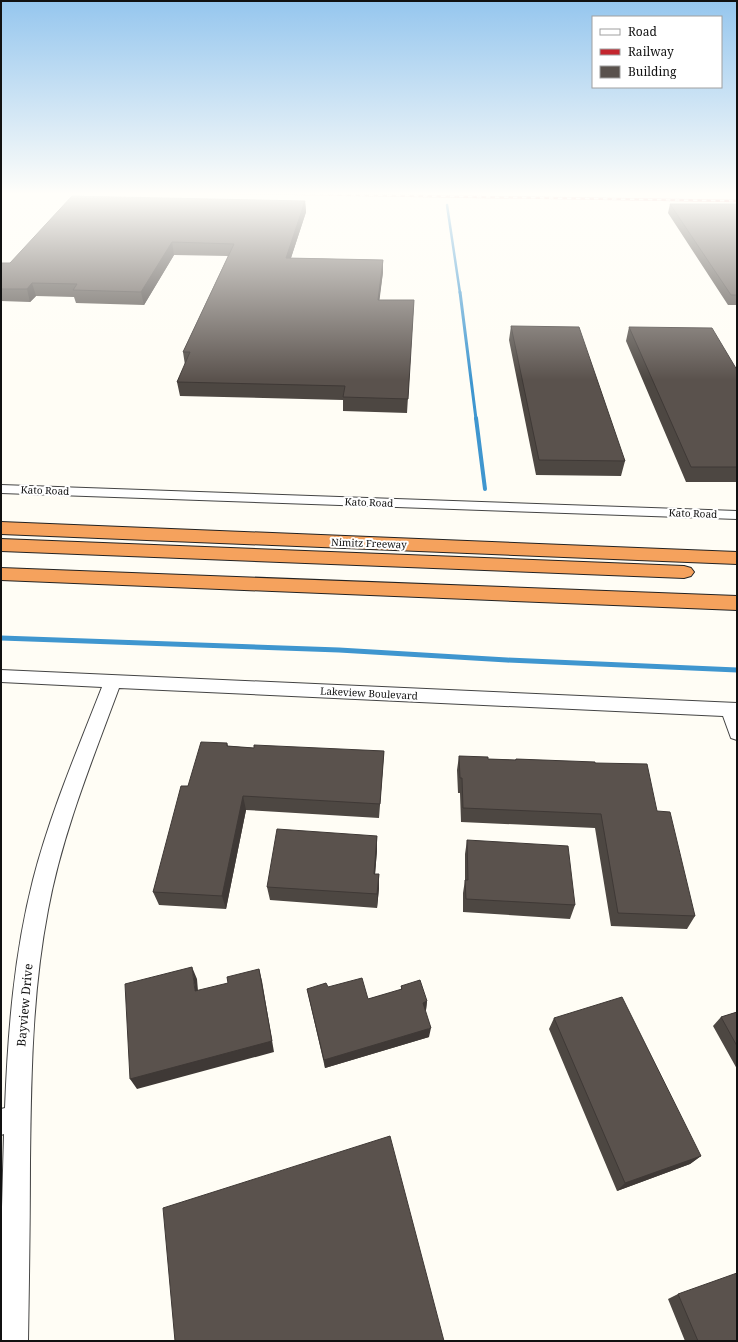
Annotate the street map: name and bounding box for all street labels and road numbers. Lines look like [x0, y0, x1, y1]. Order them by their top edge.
street label: Kato Road [20, 482, 70, 498]
street label: Kato Road [344, 494, 394, 510]
street label: Kato Road [668, 505, 718, 521]
street label: Nimitz Freeway [331, 535, 407, 551]
street label: Lakeview Boulevard [320, 683, 418, 703]
street label: Bayview Drive [12, 963, 37, 1047]

